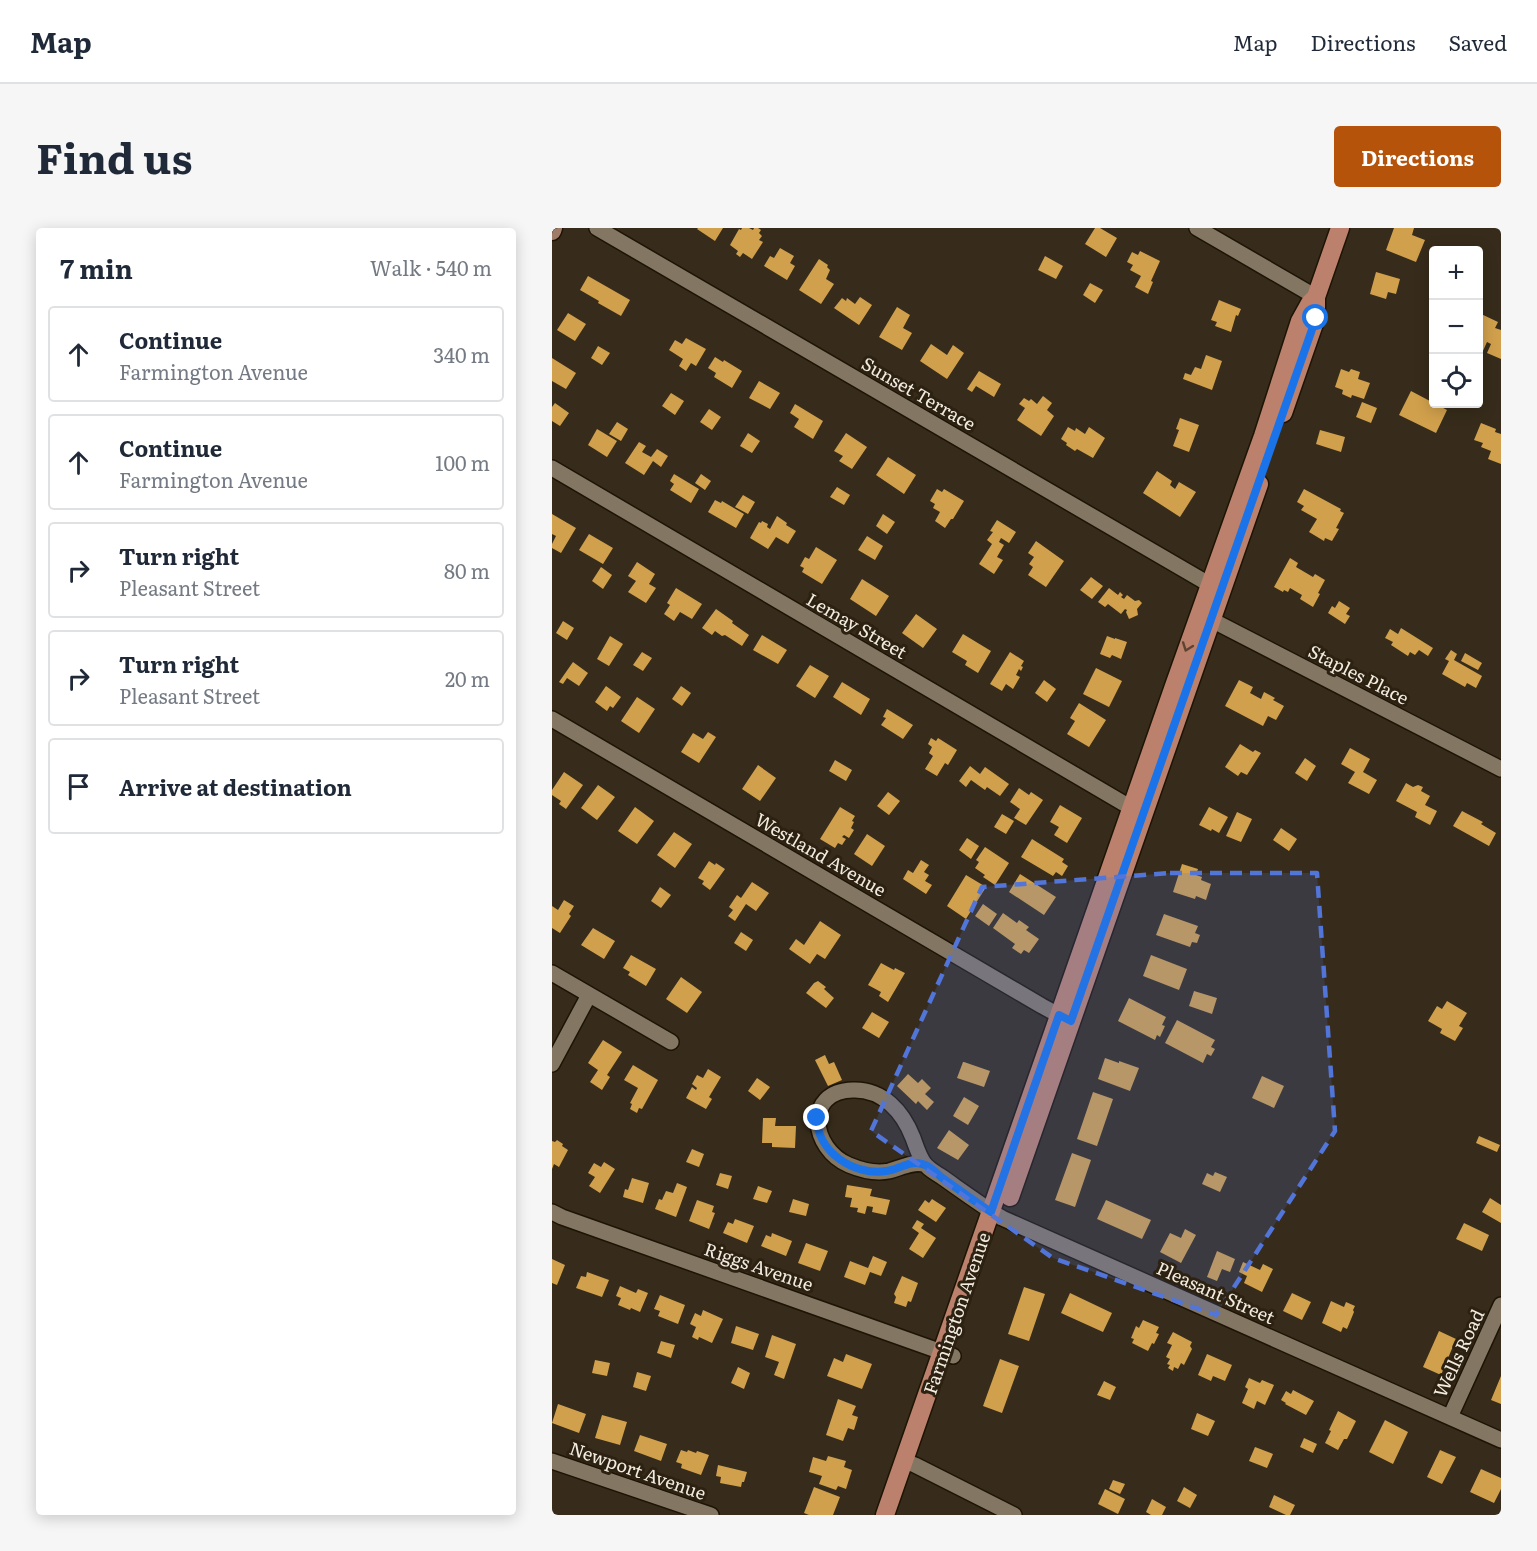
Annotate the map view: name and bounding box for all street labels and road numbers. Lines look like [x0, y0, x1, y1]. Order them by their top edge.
street label: Sunset Terrace [857, 349, 981, 437]
street label: Lemay Street [802, 585, 913, 665]
street label: Staples Place [1304, 637, 1414, 711]
street label: Westland Avenue [750, 805, 892, 903]
street label: Farmington Avenue [916, 1228, 996, 1398]
street label: Riggs Avenue [701, 1235, 817, 1297]
street label: Pleasant Street [1153, 1254, 1280, 1330]
street label: Wells Road [1426, 1304, 1490, 1402]
street label: Newport Avenue [566, 1434, 710, 1506]

